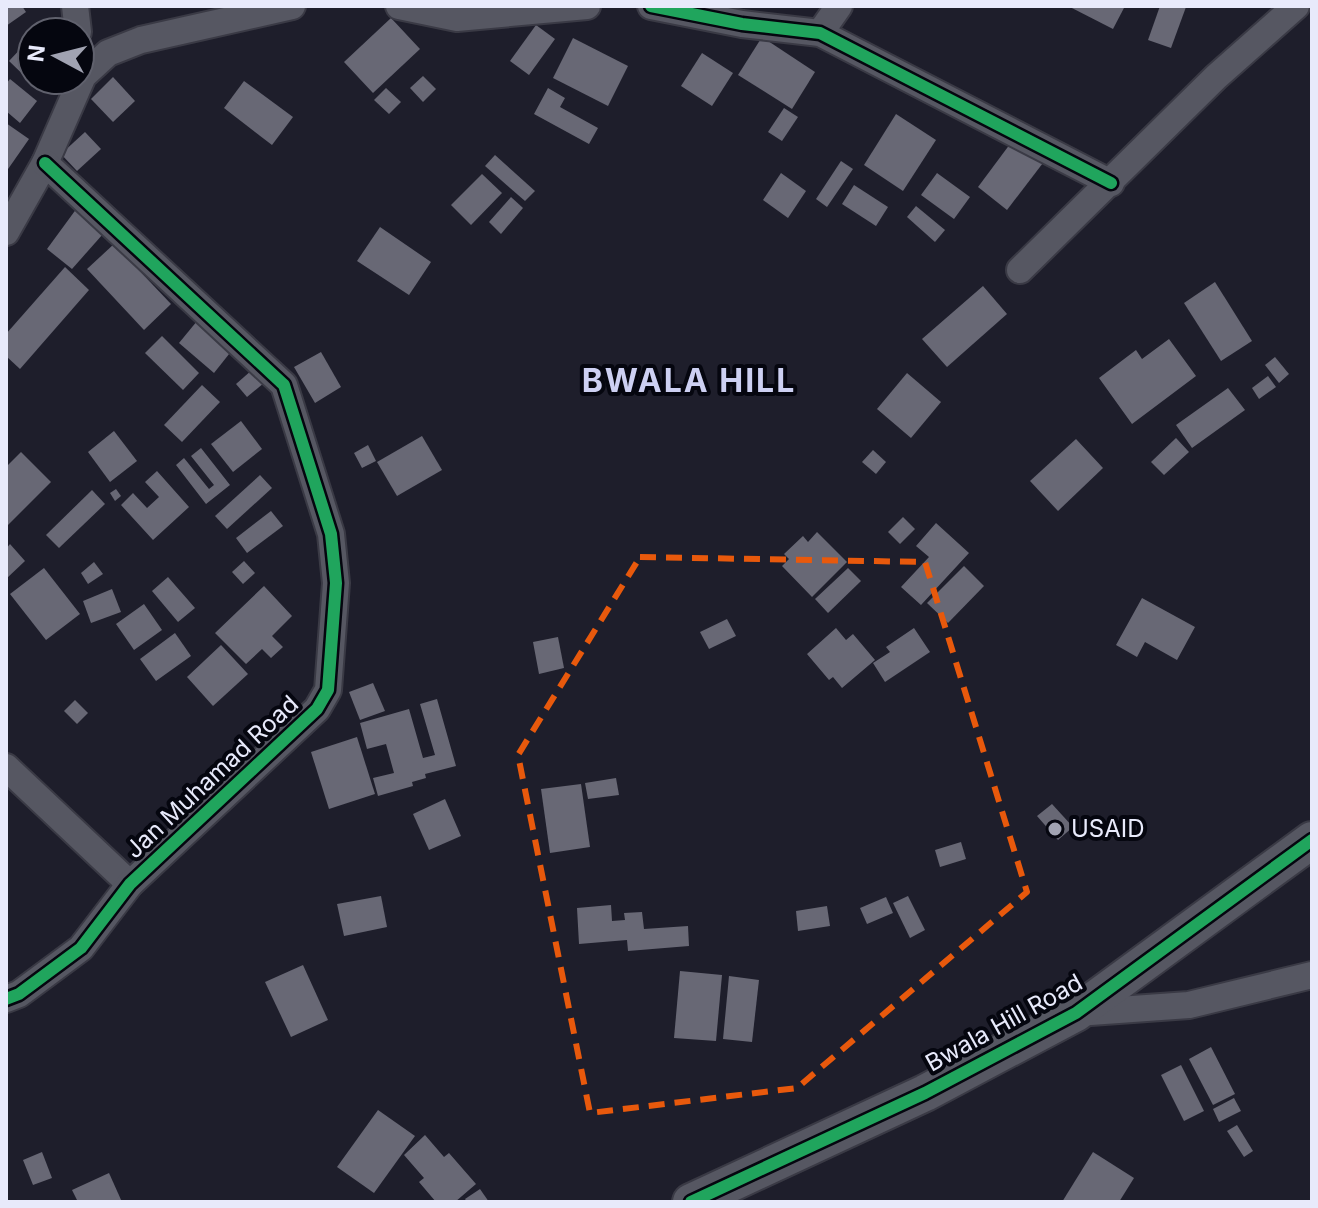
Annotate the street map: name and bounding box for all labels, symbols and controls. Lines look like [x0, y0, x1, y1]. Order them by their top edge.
north arrow [16, 16, 96, 96]
text: N [22, 44, 50, 63]
district label: BWALA HILL [582, 361, 796, 400]
street label: Jan Muhamad Road [119, 689, 304, 864]
place label: USAID [1071, 814, 1145, 843]
marker: USAID [1046, 820, 1064, 838]
street label: Bwala Hill Road [920, 968, 1087, 1078]

